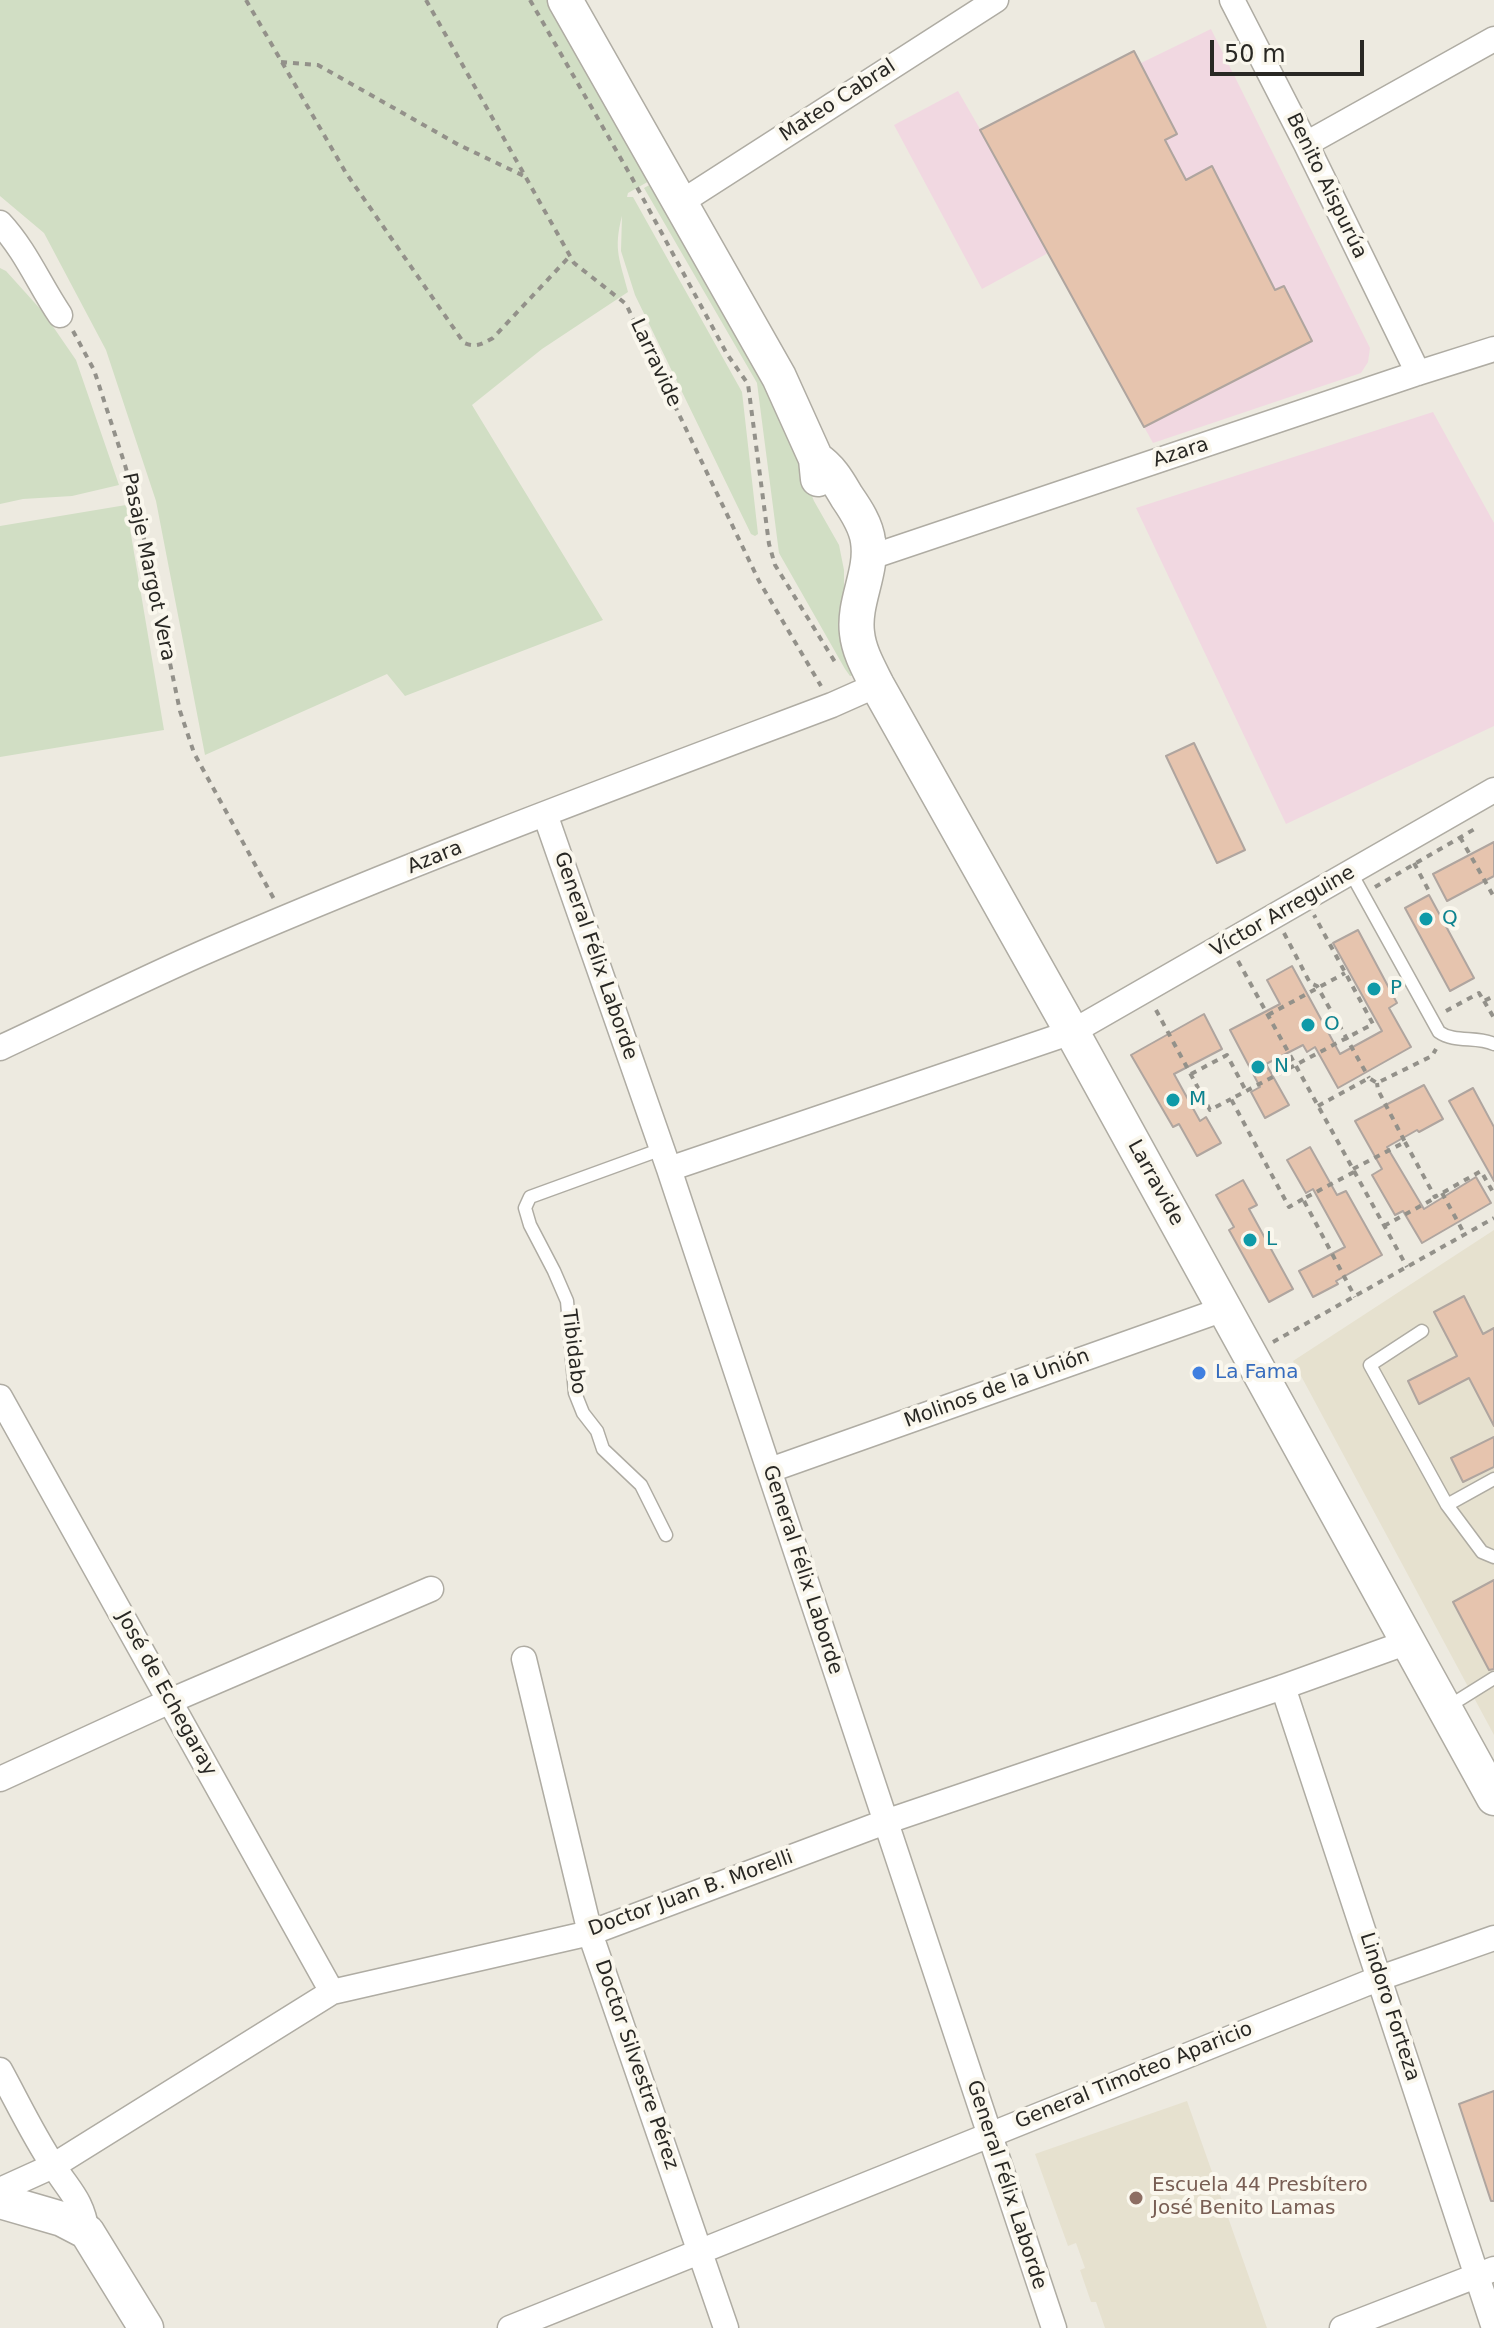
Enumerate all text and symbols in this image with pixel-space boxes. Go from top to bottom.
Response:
scale bar [1214,24,1368,74]
text: 50 m [1224,40,1286,68]
street label: Mateo Cabral [776,55,900,147]
street label: Benito Aispurúa [1280,109,1372,263]
street label: Larravide [624,315,686,411]
street label: Azara [1150,433,1212,473]
street label: Pasaje Margot Vera [116,471,180,663]
street label: Azara [404,836,466,880]
street label: General Félix Laborde [548,849,642,1063]
street label: Víctor Arreguine [1207,861,1359,963]
place label: Q [1442,907,1458,931]
marker: Q [1417,910,1435,928]
place label: P [1390,977,1402,1001]
marker: P [1365,980,1383,998]
place label: O [1324,1013,1340,1037]
marker: O [1299,1016,1317,1034]
place label: N [1274,1055,1289,1079]
marker: N [1249,1058,1267,1076]
place label: M [1189,1088,1206,1112]
marker: M [1164,1091,1182,1109]
street label: Larravide [1122,1136,1188,1230]
place label: L [1266,1228,1277,1252]
marker: L [1241,1231,1259,1249]
street label: Tibidabo [556,1308,590,1396]
street label: Molinos de la Unión [901,1344,1093,1434]
place label: La Fama [1215,1361,1298,1385]
marker: La Fama [1190,1364,1208,1382]
street label: General Félix Laborde [757,1462,847,1678]
street label: José de Echegaray [111,1608,221,1780]
street label: Doctor Juan B. Morelli [585,1846,797,1942]
street label: Lindoro Forteza [1354,1930,1424,2084]
street label: Doctor Silvestre Pérez [589,1957,683,2173]
street label: General Timoteo Aparicio [1012,2017,1256,2135]
street label: General Félix Laborde [961,2077,1051,2293]
place label: Escuela 44 Presbítero José Benito Lamas [1152,2174,1368,2221]
marker: Escuela 44 Presbítero José Benito Lamas [1127,2189,1145,2207]

